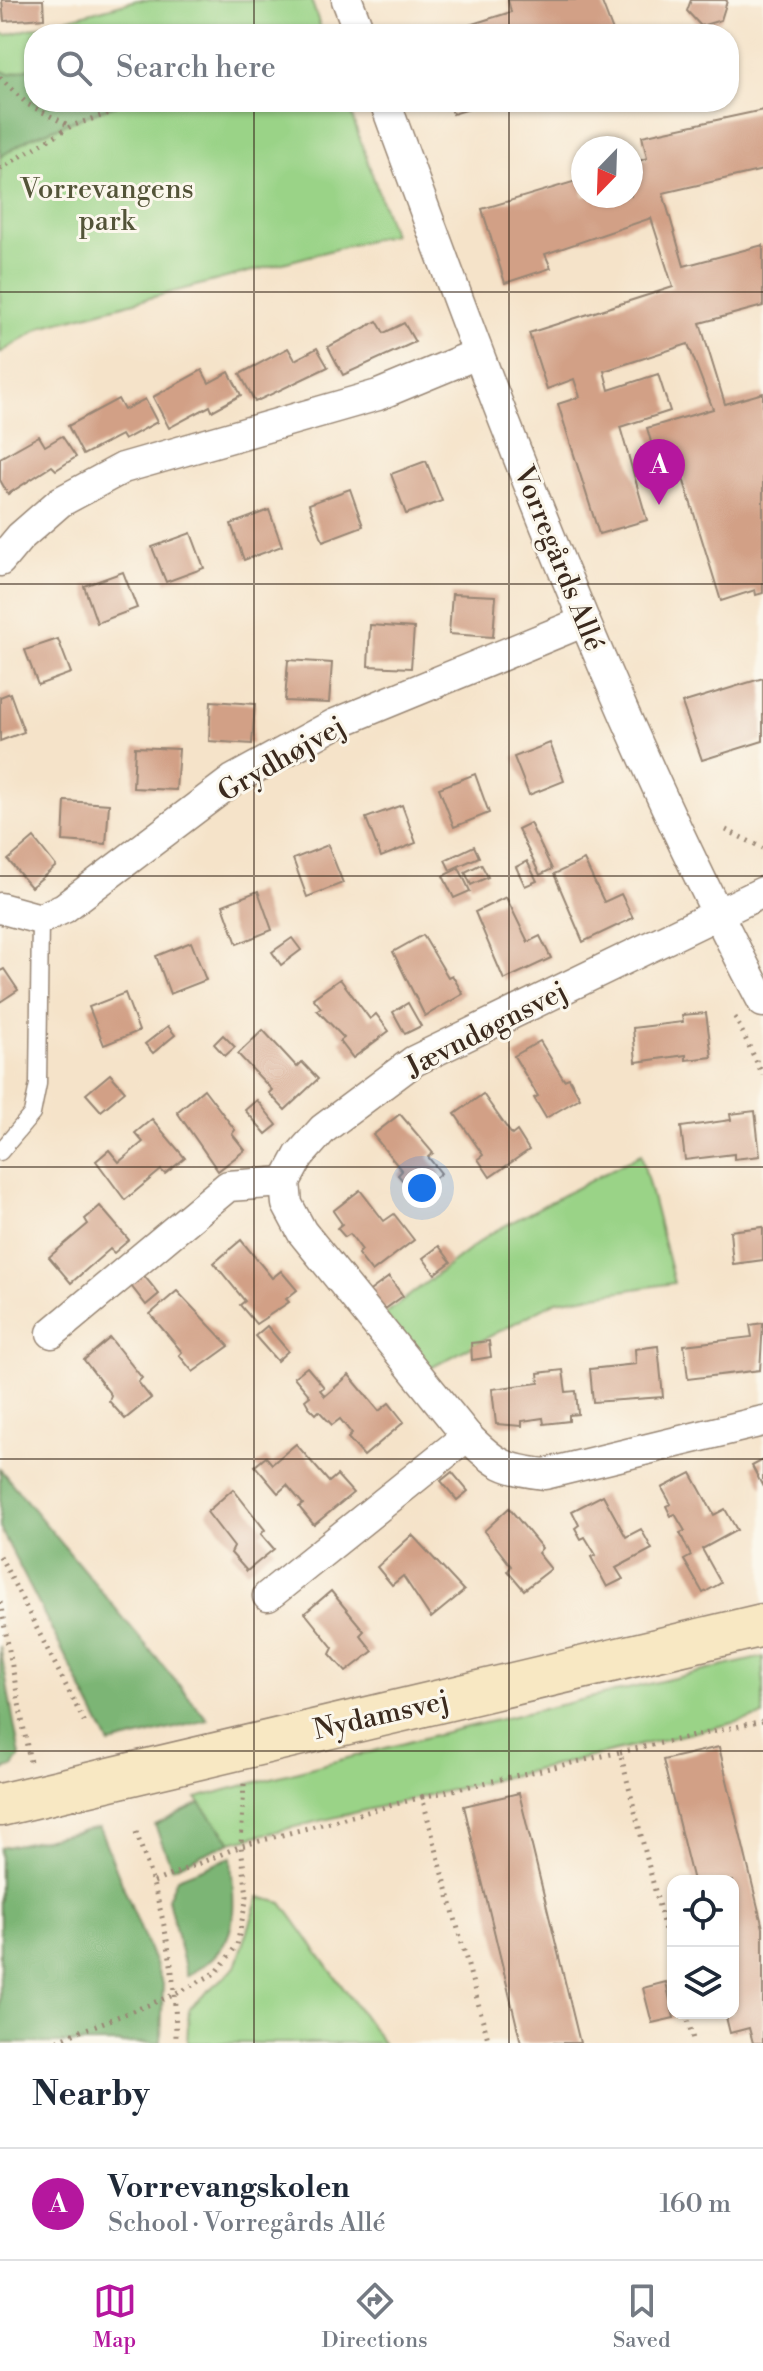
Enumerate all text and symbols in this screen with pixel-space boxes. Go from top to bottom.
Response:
search box [24,24,739,112]
icon: search [52,46,96,90]
text: Search here [116,49,276,87]
north arrow [571,136,643,208]
park label: Vorrevangens park [19,172,194,239]
pin: A [633,439,685,505]
street label: Vorregårds Allé [505,460,612,656]
street label: Grydhøjvej [212,709,352,810]
street label: Jævndøgnsvej [399,974,573,1085]
your location [402,1168,442,1208]
street label: Nydamsvej [310,1683,453,1748]
map controls [667,1875,739,2019]
button: locate [667,1875,739,1947]
button: layers [667,1947,739,2019]
text: Nearby [32,2074,150,2116]
text: Vorrevangskolen [108,2169,350,2207]
text: A [49,2188,67,2220]
text: 160 m [660,2188,731,2220]
text: School · Vorregårds Allé [108,2207,386,2239]
tab: Map [93,2279,137,2354]
tab: Directions [322,2279,428,2354]
tab: Saved [613,2279,670,2354]

